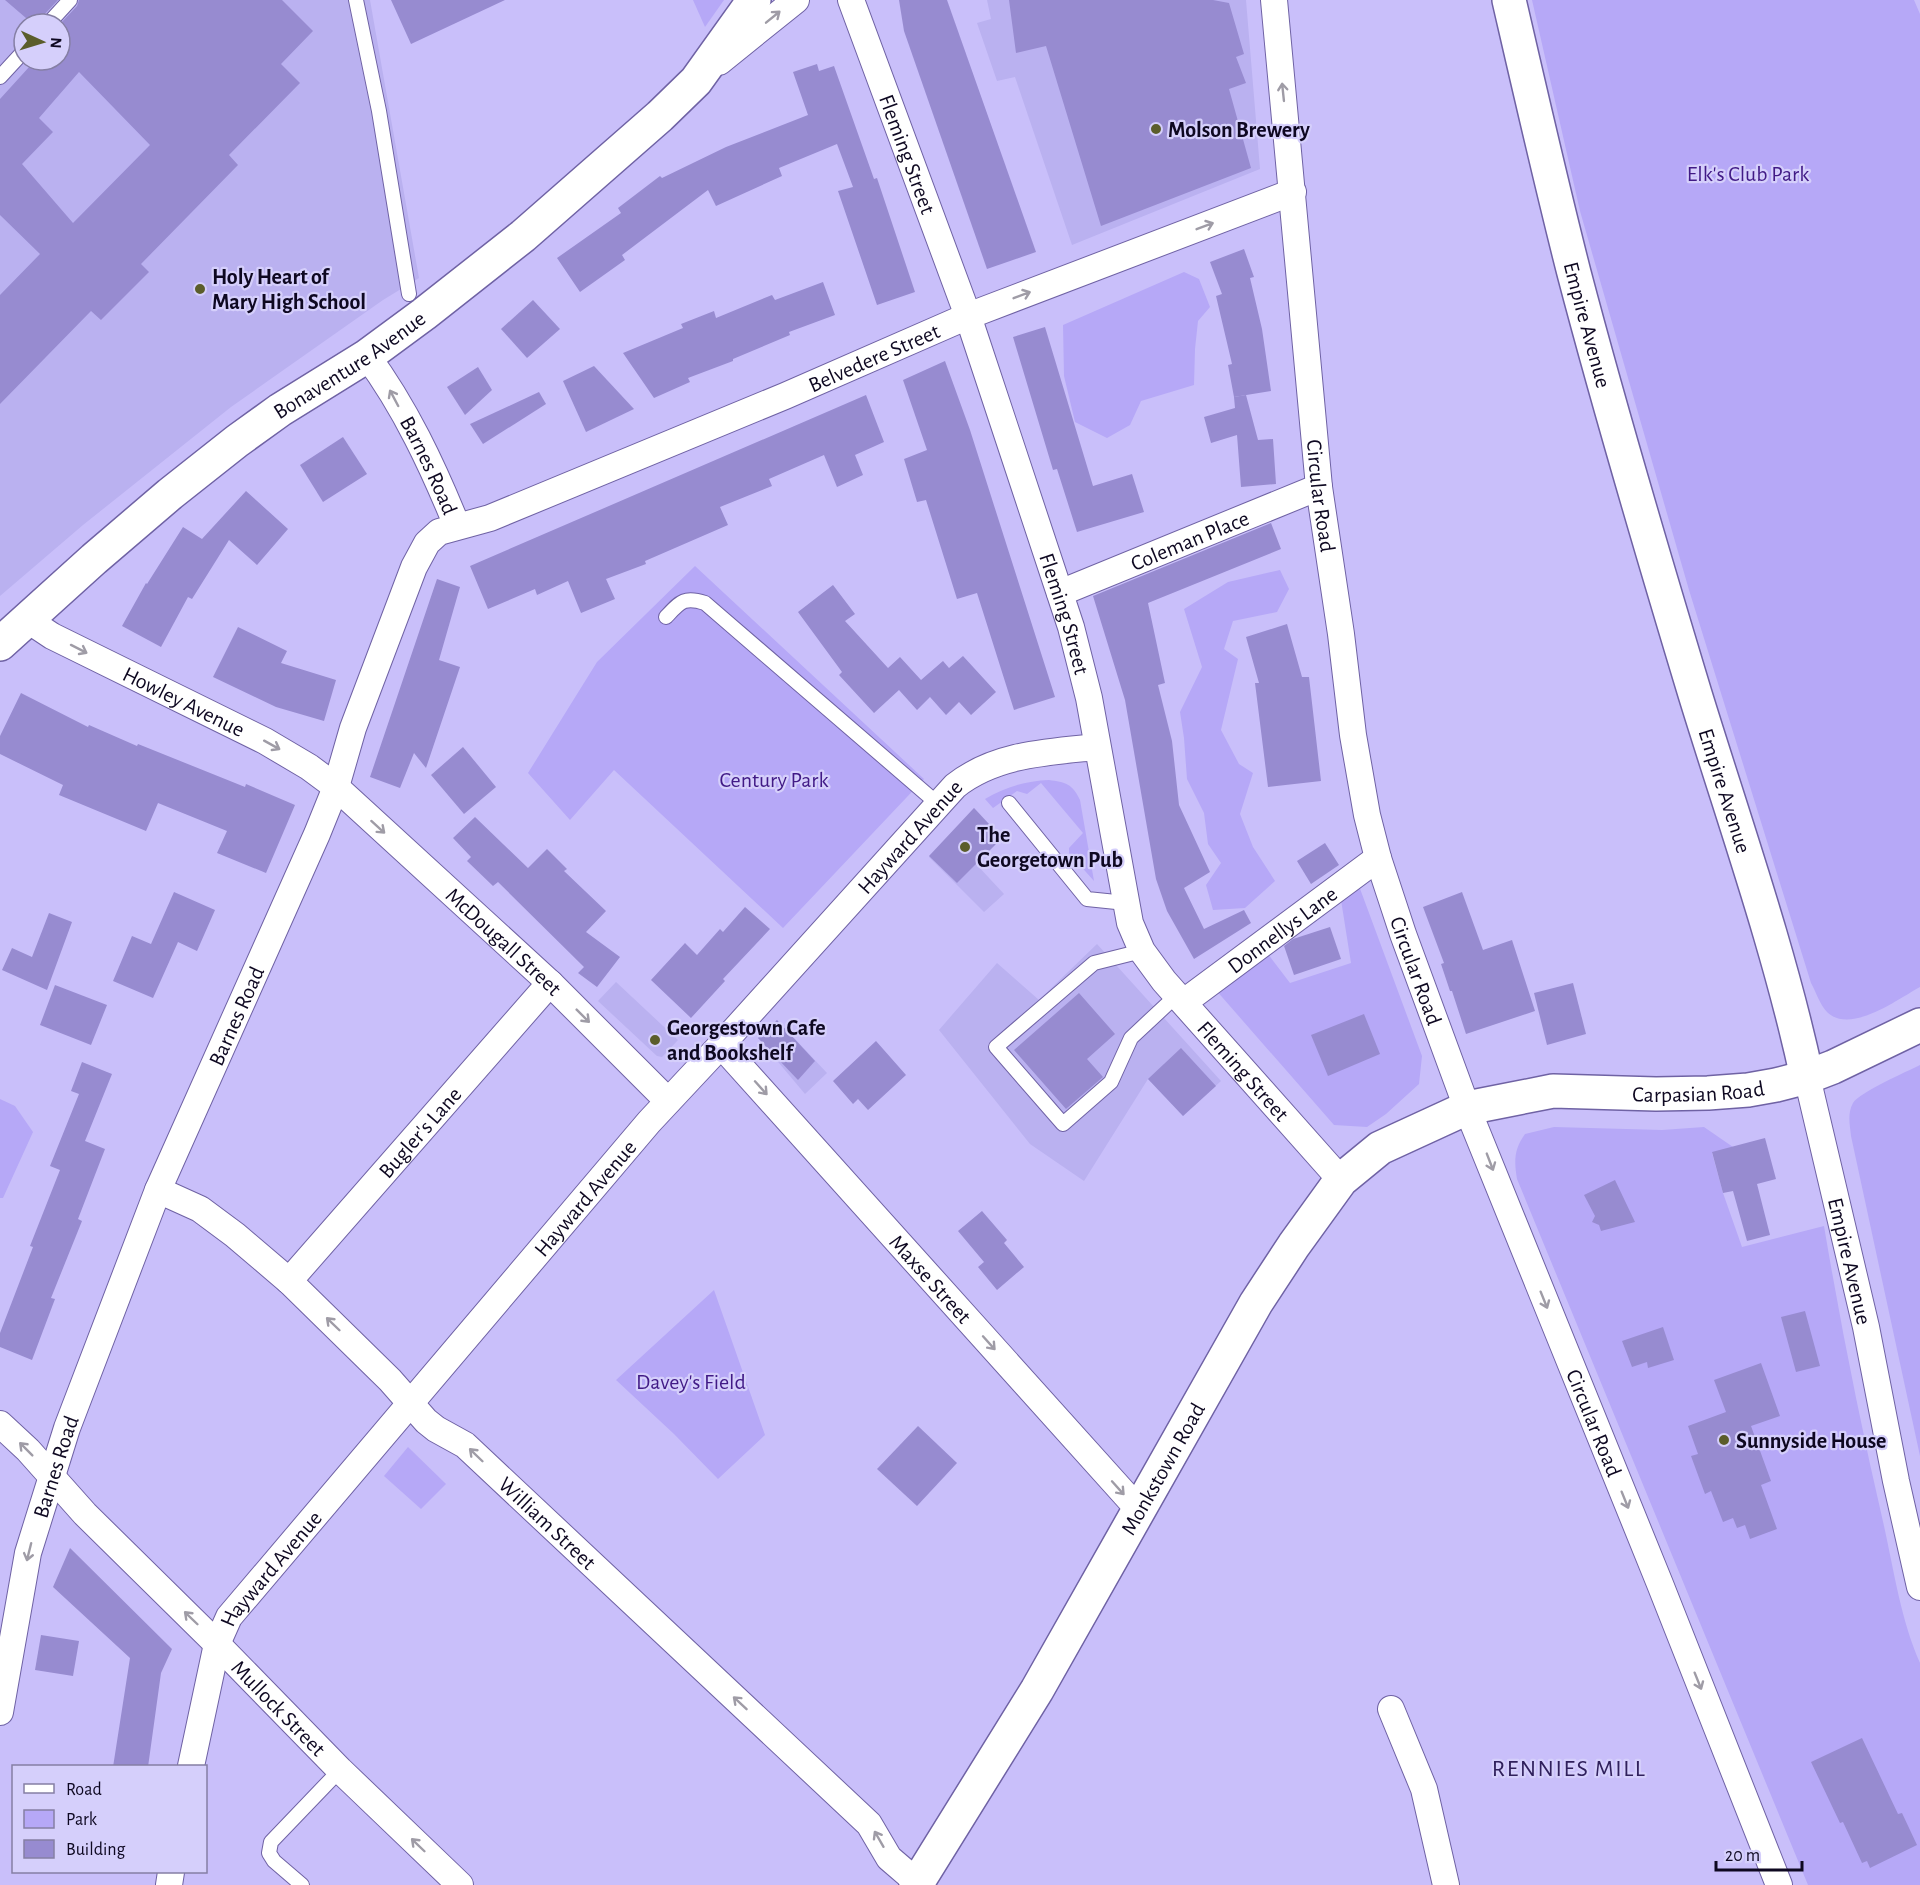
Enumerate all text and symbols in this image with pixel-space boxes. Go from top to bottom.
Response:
one-way arrow [765,11,781,24]
north arrow [12,12,72,72]
text: N [48,37,64,49]
one-way arrow [1277,82,1288,102]
street label: Fleming Street [875,91,939,217]
place label: Molson Brewery [1168,119,1310,142]
marker: Molson Brewery [1149,122,1163,136]
park label: Elk's Club Park [1687,163,1809,185]
one-way arrow [1195,220,1213,231]
street label: Empire Avenue [1560,259,1615,390]
place label: Holy Heart of Mary High School [212,266,366,314]
marker: Holy Heart of Mary High School [193,282,207,296]
one-way arrow [1013,289,1031,300]
street label: Bonaventure Avenue [270,307,430,423]
street label: Belvedere Street [805,320,943,396]
one-way arrow [388,390,400,407]
street label: Barnes Road [396,413,461,518]
street label: Circular Road [1303,438,1339,554]
street label: Coleman Place [1128,507,1252,575]
street label: Fleming Street [1035,550,1093,677]
one-way arrow [69,644,87,656]
street label: Howley Avenue [119,663,248,741]
street label: Empire Avenue [1694,726,1755,856]
one-way arrow [263,740,280,752]
park label: Century Park [720,769,828,791]
street label: Hayward Avenue [854,776,967,898]
one-way arrow [371,820,386,834]
place label: The Georgetown Pub [977,824,1123,871]
marker: The Georgetown Pub [958,840,972,854]
street label: Donnellys Lane [1224,882,1341,978]
street label: McDougall Street [441,884,565,1000]
street label: Circular Road [1386,914,1445,1028]
street label: Barnes Road [205,963,268,1069]
one-way arrow [576,1009,590,1024]
place label: Georgestown Cafe and Bookshelf [667,1017,826,1064]
street label: Fleming Street [1193,1017,1293,1125]
marker: Georgestown Cafe and Bookshelf [648,1033,662,1047]
street label: Carpasian Road [1632,1077,1766,1106]
one-way arrow [754,1080,768,1095]
street label: Bugler's Lane [375,1083,466,1182]
street label: Hayward Avenue [530,1136,641,1261]
one-way arrow [1485,1152,1496,1171]
street label: Empire Avenue [1824,1196,1875,1327]
street label: Maxse Street [885,1231,975,1328]
one-way arrow [1539,1290,1550,1308]
one-way arrow [325,1317,340,1331]
one-way arrow [982,1335,996,1350]
street label: Circular Road [1562,1366,1625,1480]
park label: Davey's Field [636,1371,746,1393]
street label: Monkstown Road [1117,1399,1209,1539]
street label: Barnes Road [30,1413,83,1521]
place label: Sunnyside House [1736,1430,1886,1453]
marker: Sunnyside House [1717,1433,1731,1447]
one-way arrow [19,1442,34,1457]
one-way arrow [468,1447,483,1462]
street label: William Street [494,1473,600,1574]
one-way arrow [1111,1480,1125,1495]
one-way arrow [1620,1490,1631,1508]
street label: Hayward Avenue [216,1507,326,1630]
one-way arrow [22,1542,34,1561]
one-way arrow [183,1611,198,1625]
street label: Mullock Street [227,1656,329,1760]
one-way arrow [1693,1671,1704,1689]
one-way arrow [733,1696,748,1710]
district label: RENNIES MILL [1492,1757,1646,1781]
legend [12,1765,207,1873]
text: Road [66,1781,102,1799]
text: Park [66,1811,98,1829]
one-way arrow [872,1831,884,1848]
scale bar [1716,1834,1802,1872]
one-way arrow [411,1838,426,1852]
text: Building [66,1841,126,1859]
text: 20 m [1725,1847,1760,1865]

